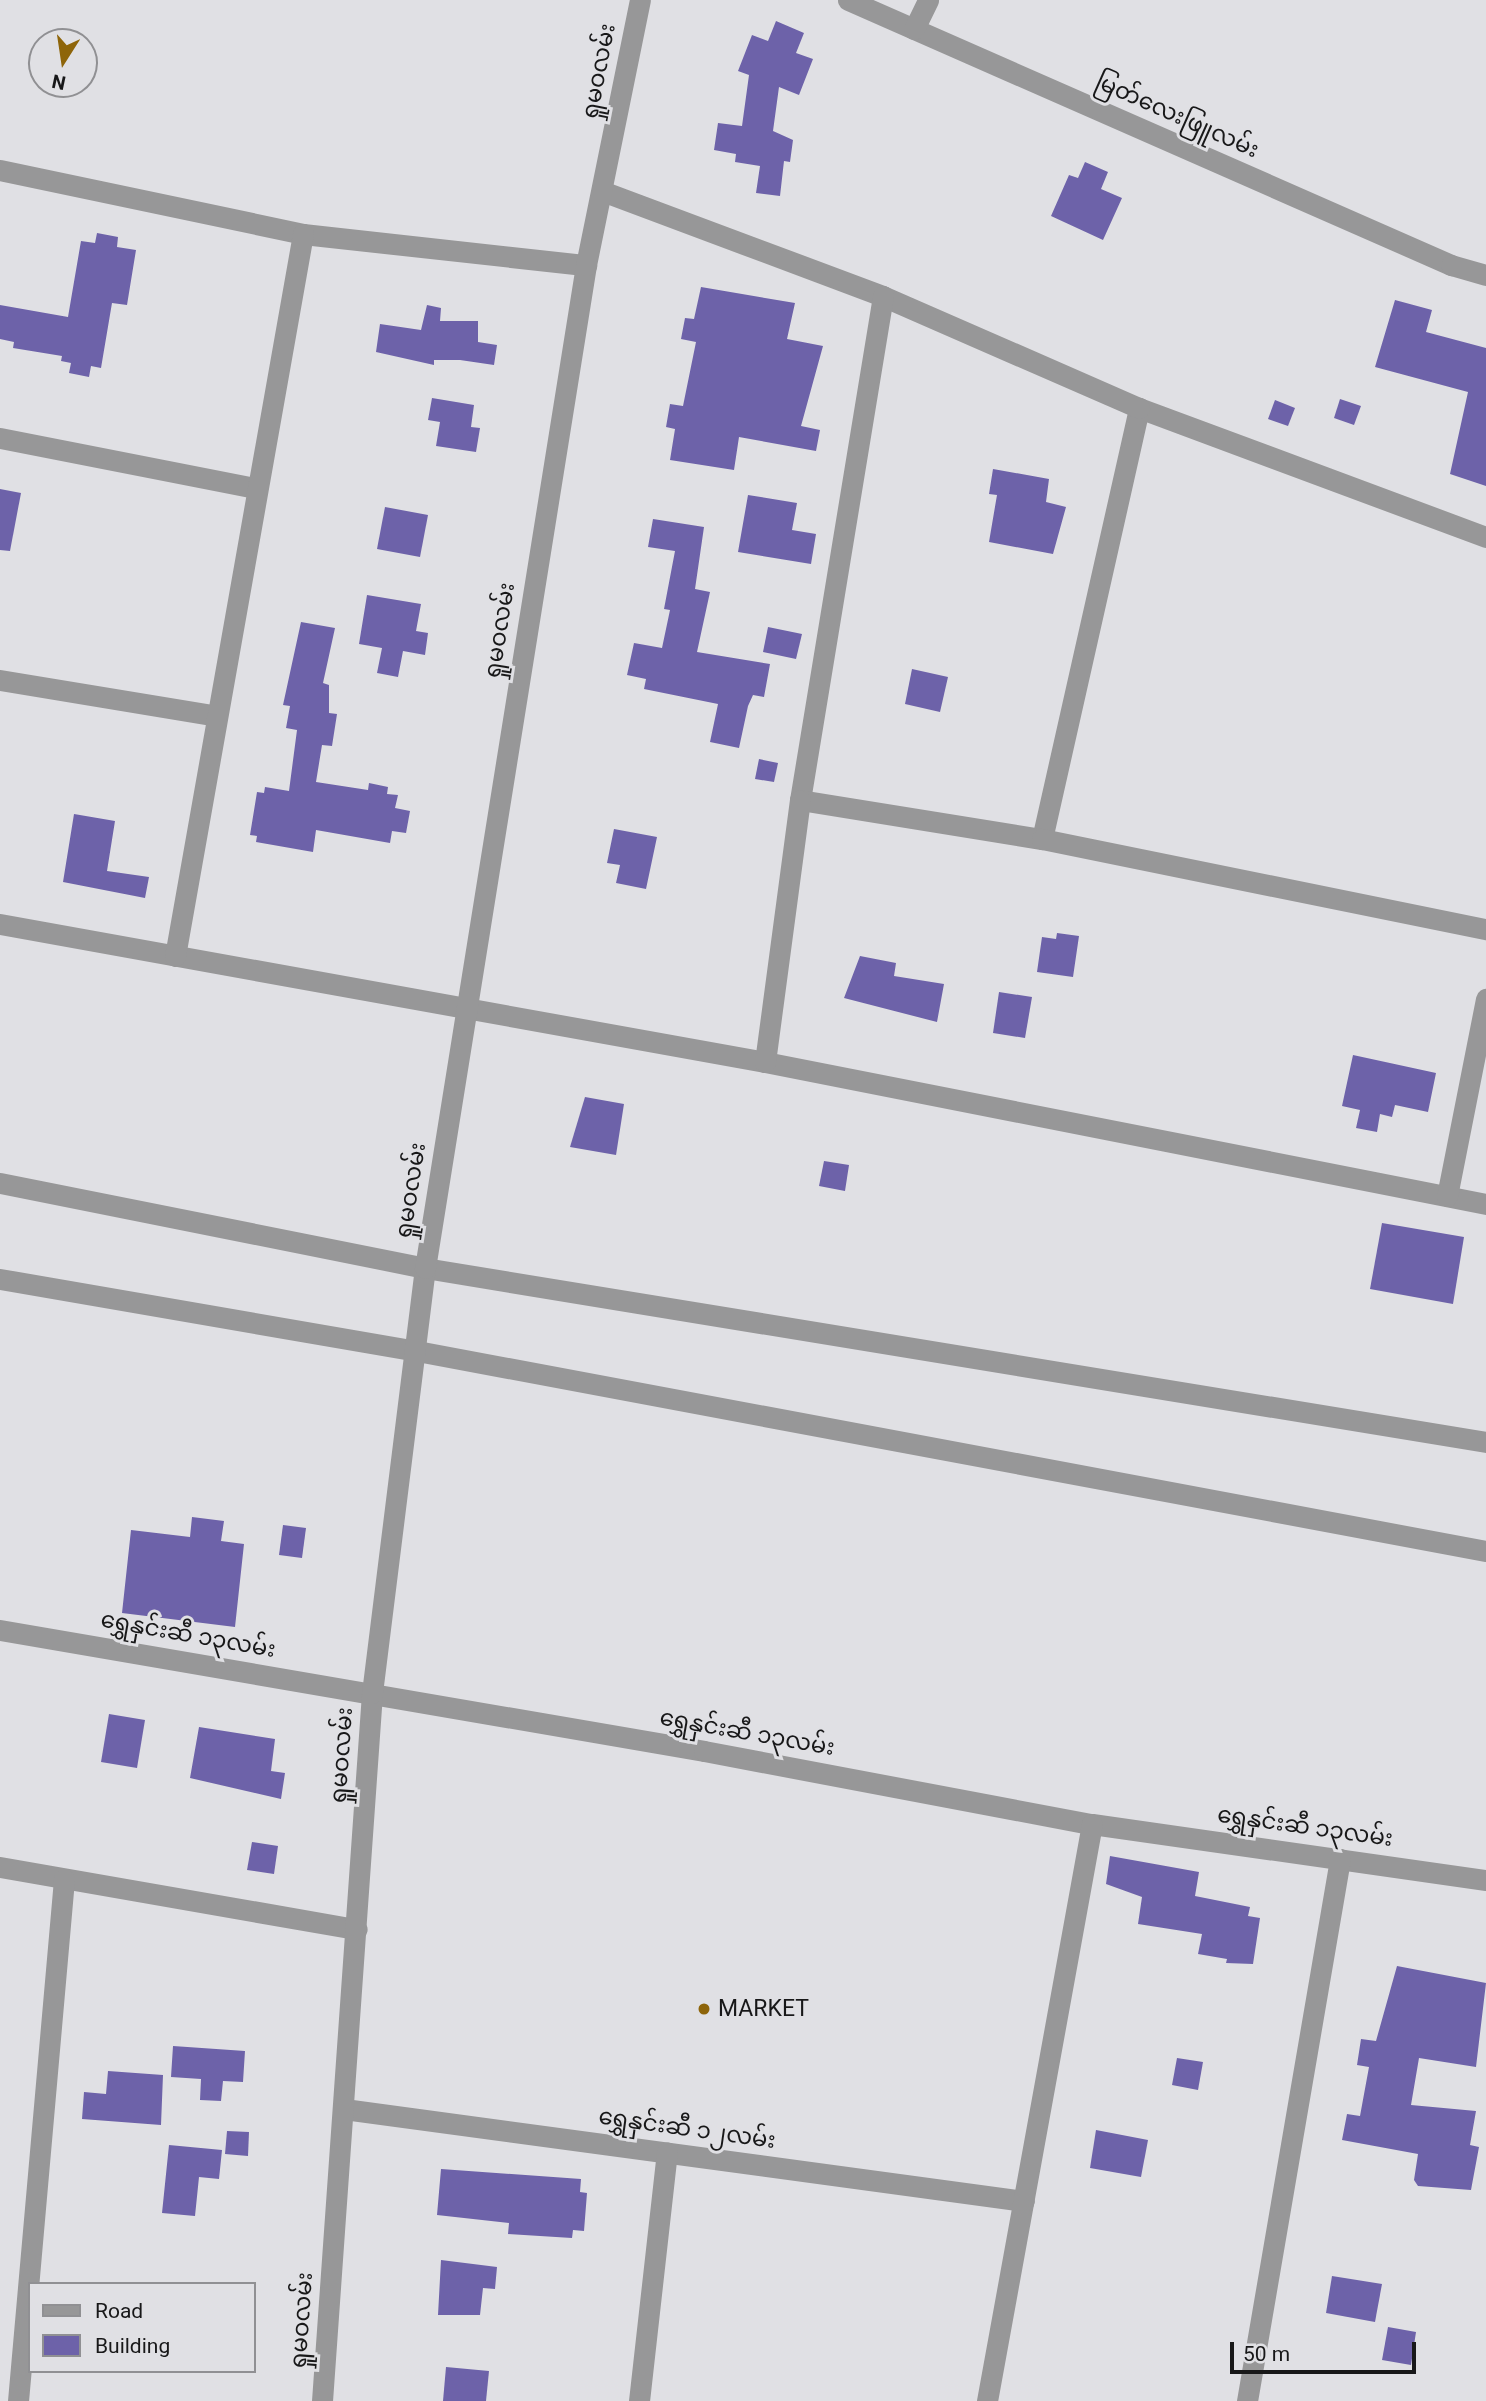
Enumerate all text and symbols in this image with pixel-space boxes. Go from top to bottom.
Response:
street label: ရှုမဝလမ်း [576,21,622,123]
north arrow [28,28,98,98]
street label: မြတ်လေးဖြူလမ်း [1091,68,1263,164]
text: N [50,69,68,95]
street label: ရှုမဝလမ်း [479,581,521,681]
street label: ရှုမဝလမ်း [390,1141,432,1241]
street label: ရွှေနှင်းဆီ ၁၃လမ်း [98,1606,278,1664]
street label: ရွှေနှင်းဆီ ၁၃လမ်း [657,1704,837,1762]
street label: ရှုမဝလမ်း [325,1706,359,1806]
street label: ရွှေနှင်းဆီ ၁၃လမ်း [1215,1801,1395,1853]
place label: MARKET [718,1995,809,2023]
marker: MARKET [696,2001,712,2017]
street label: ရွှေနှင်းဆီ ၁၂လမ်း [597,2103,777,2155]
street label: ရှုမဝလမ်း [285,2271,319,2371]
legend [28,2282,256,2373]
text: Road [95,2299,143,2323]
scale bar [1234,2328,1420,2372]
text: Building [95,2334,170,2358]
text: 50 m [1243,2342,1290,2366]

